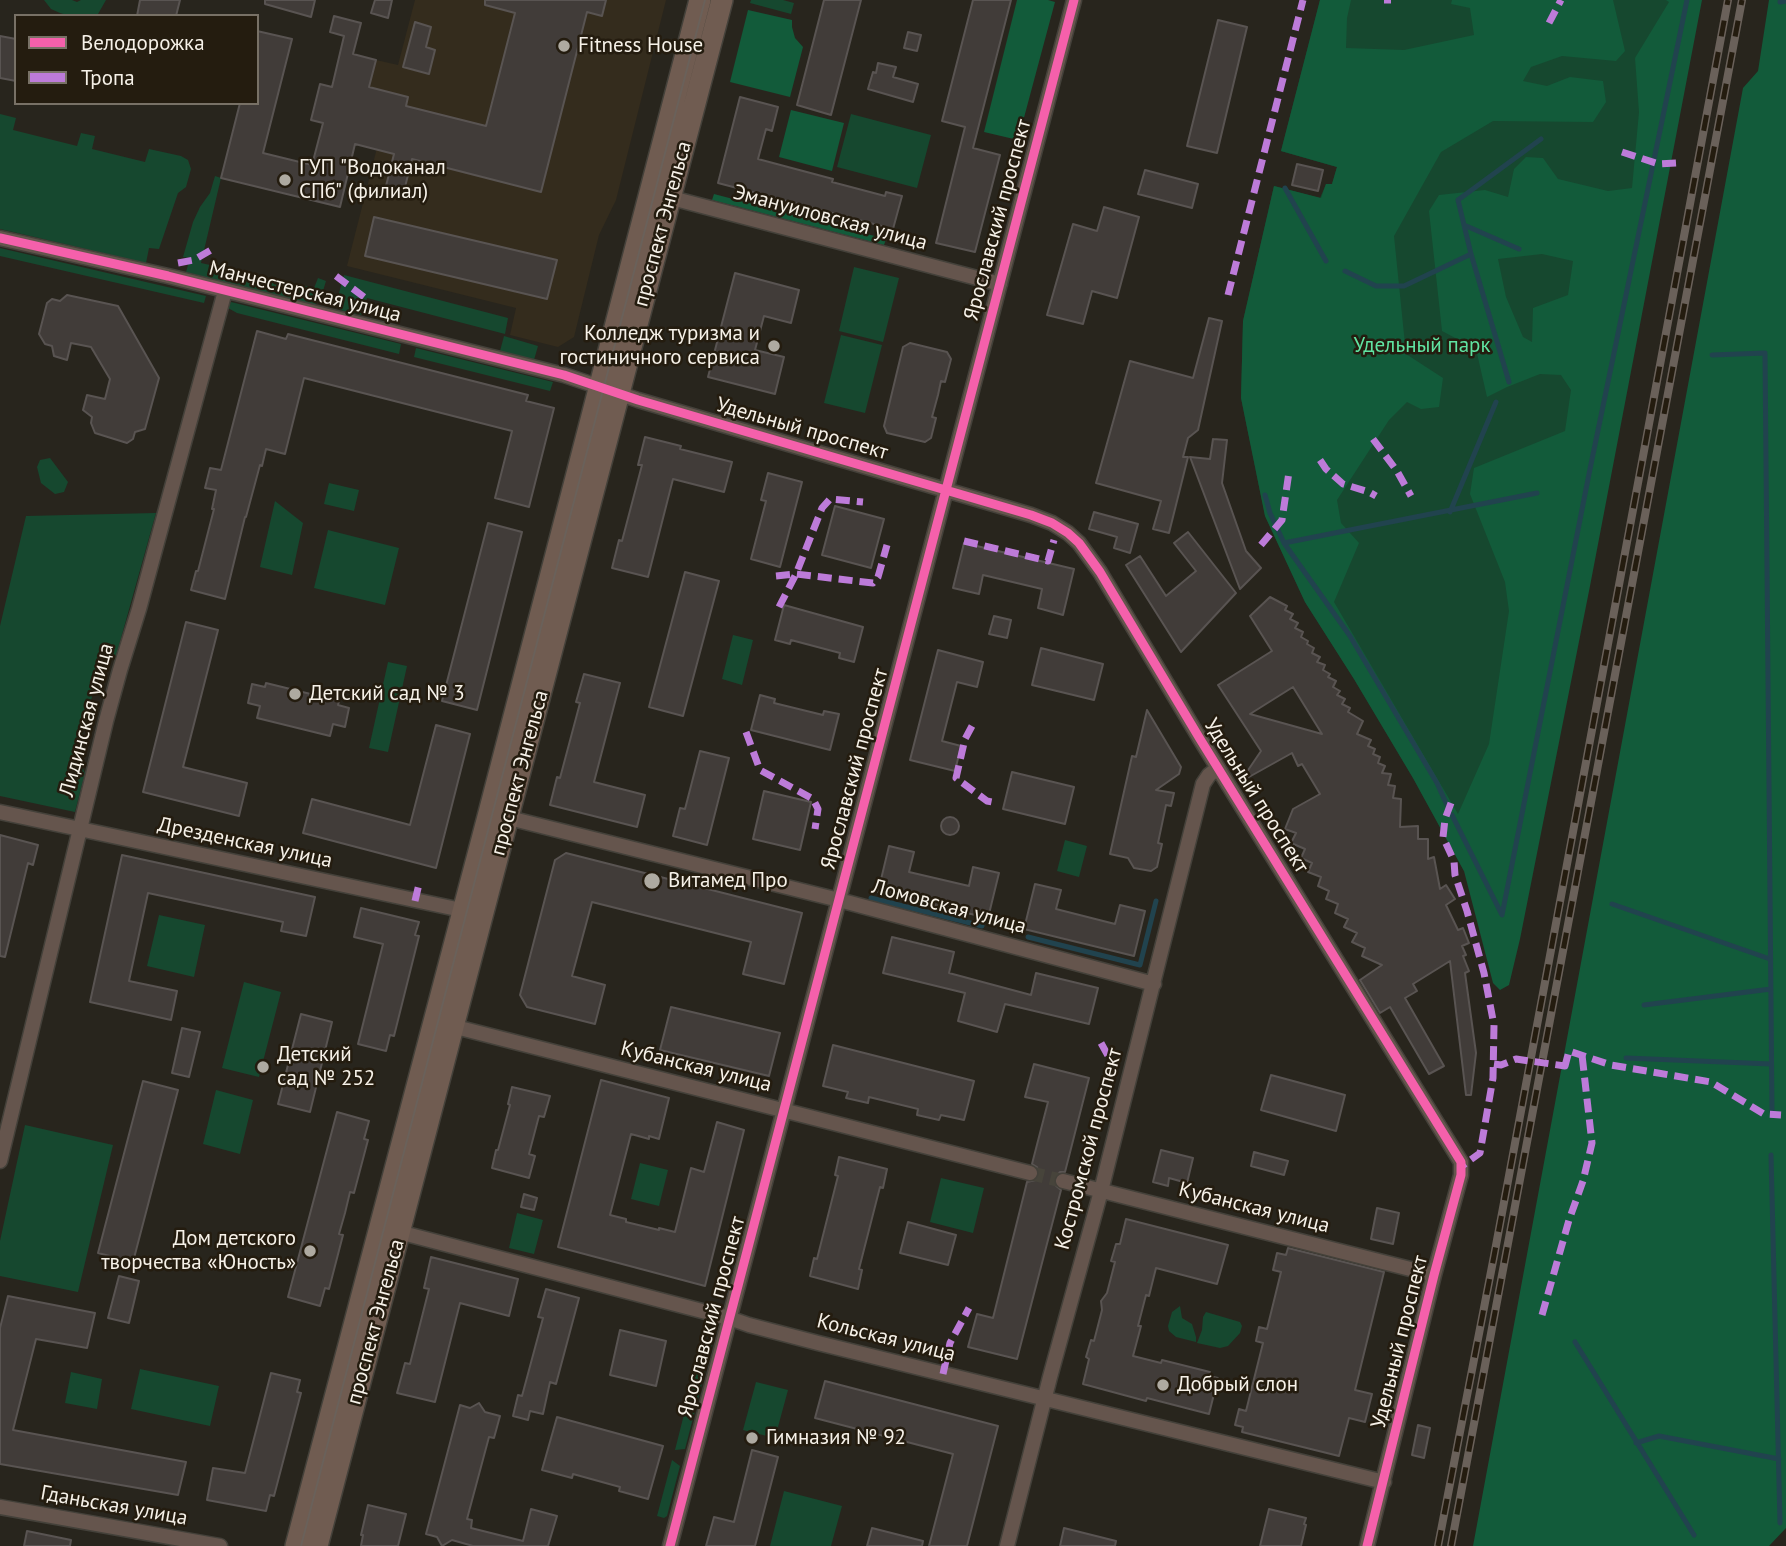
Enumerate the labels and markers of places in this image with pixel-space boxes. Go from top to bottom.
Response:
place label: Fitness House [578,33,703,59]
marker: Fitness House [556,38,572,54]
place label: ГУП "Водоканал СПб" (филиал) [299,155,446,205]
marker: ГУП "Водоканал СПб" (филиал) [277,172,293,188]
place label: Колледж туризма и гостиничного сервиса [560,321,760,371]
marker: Колледж туризма и гостиничного сервиса [766,338,782,354]
place label: Детский сад № 3 [309,681,465,707]
marker: Детский сад № 3 [287,686,303,702]
place label: Витамед Про [668,868,788,894]
marker: Витамед Про [642,871,662,891]
place label: Детский сад № 252 [277,1042,375,1092]
marker: Детский сад № 252 [255,1059,271,1075]
place label: Дом детского творчества «Юность» [101,1226,296,1276]
marker: Дом детского творчества «Юность» [302,1243,318,1259]
place label: Добрый слон [1177,1372,1298,1398]
marker: Добрый слон [1155,1377,1171,1393]
place label: Гимназия № 92 [766,1425,906,1451]
marker: Гимназия № 92 [744,1430,760,1446]

